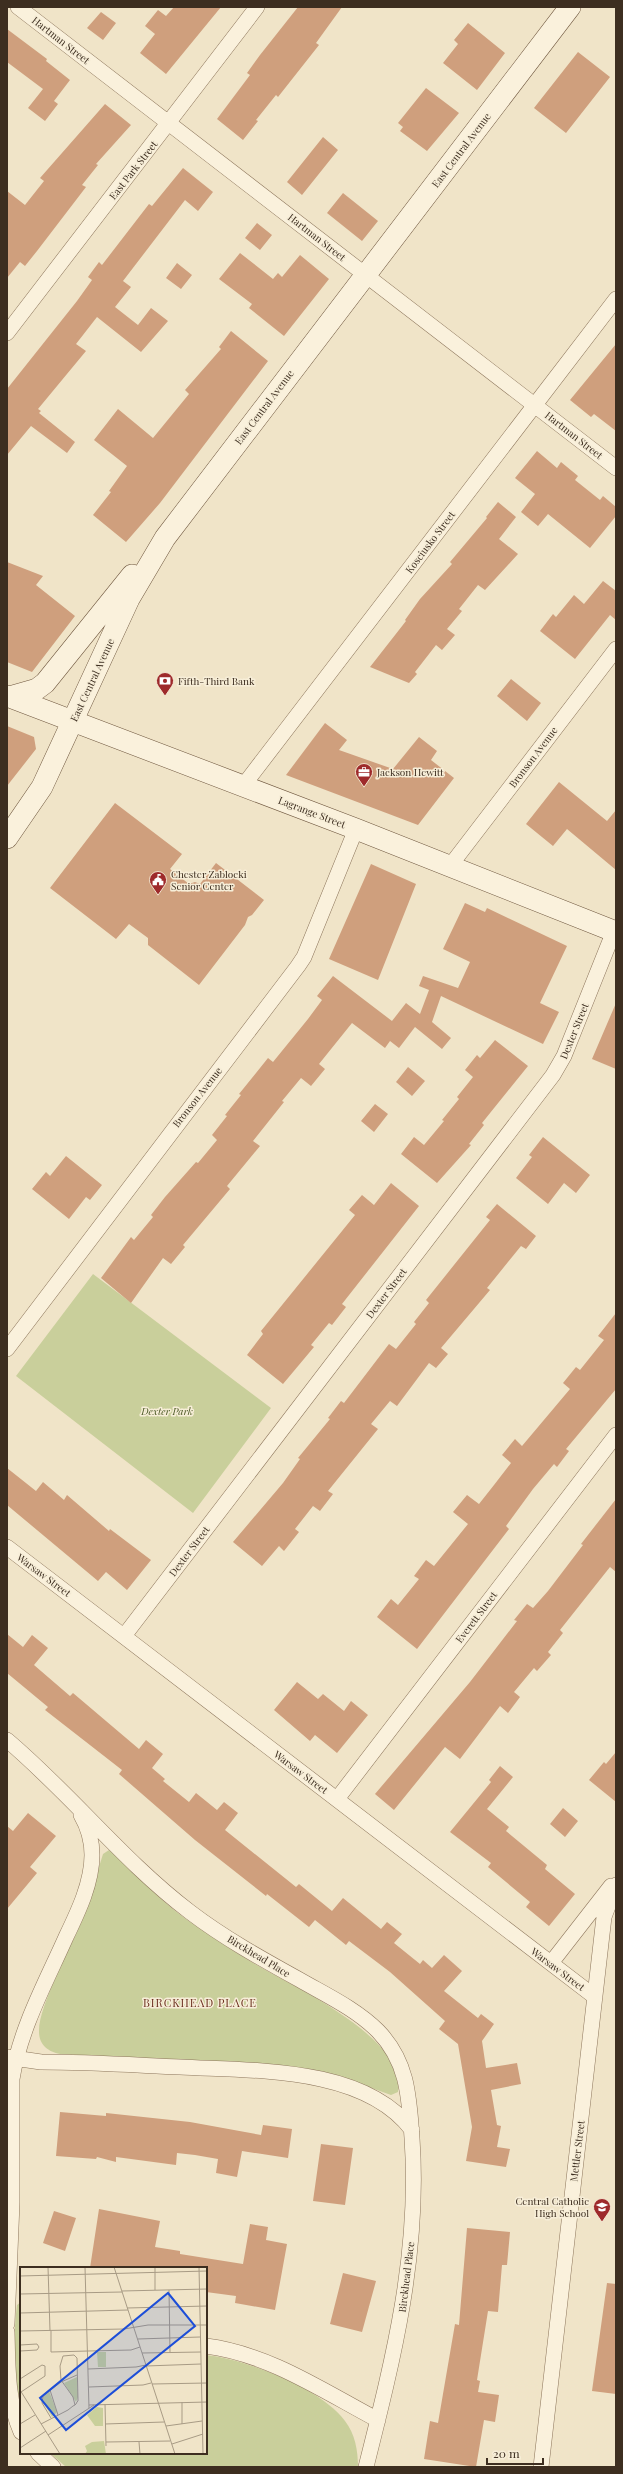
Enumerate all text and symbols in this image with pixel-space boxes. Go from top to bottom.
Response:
street label: Hartman Street [29,13,93,67]
street label: East Central Avenue [428,110,494,190]
street label: East Park Street [106,137,161,202]
street label: Hartman Street [285,210,349,264]
street label: East Central Avenue [231,367,297,447]
street label: Hartman Street [542,408,606,462]
street label: Kosciusko Street [402,508,458,576]
street label: East Central Avenue [67,636,117,724]
bank icon: Fifth-Third Bank [155,671,175,696]
place label: Fifth-Third Bank [178,674,255,688]
street label: Bronson Avenue [505,724,561,790]
office icon: Jackson Hewitt [354,762,374,787]
place label: Jackson Hewitt [376,765,444,779]
street label: Lagrange Street [276,793,348,831]
place label: Chester Zablocki Senior Center [171,867,247,893]
public building icon: Chester Zablocki Senior Center [148,870,168,895]
street label: Dexter Street [556,1000,592,1061]
street label: Bronson Avenue [169,1064,225,1130]
street label: Dexter Street [362,1265,410,1321]
park label: Dexter Park [140,1404,193,1418]
street label: Dexter Street [165,1523,213,1579]
street label: Warsaw Street [13,1549,74,1600]
street label: Everett Street [452,1588,500,1646]
street label: Warsaw Street [270,1746,331,1797]
street label: Birckhead Place [225,1932,293,1980]
street label: Warsaw Street [527,1943,588,1994]
district label: BIRCKHEAD PLACE [143,1995,257,2010]
street label: Mettler Street [566,2119,588,2182]
place label: Central Catholic High School [515,2194,589,2220]
school or university icon: Central Catholic High School [592,2197,612,2222]
street label: Birckhead Place [395,2241,417,2313]
inset map [20,2267,207,2454]
scale bar [487,2440,543,2466]
text: 20 m [493,2445,520,2461]

